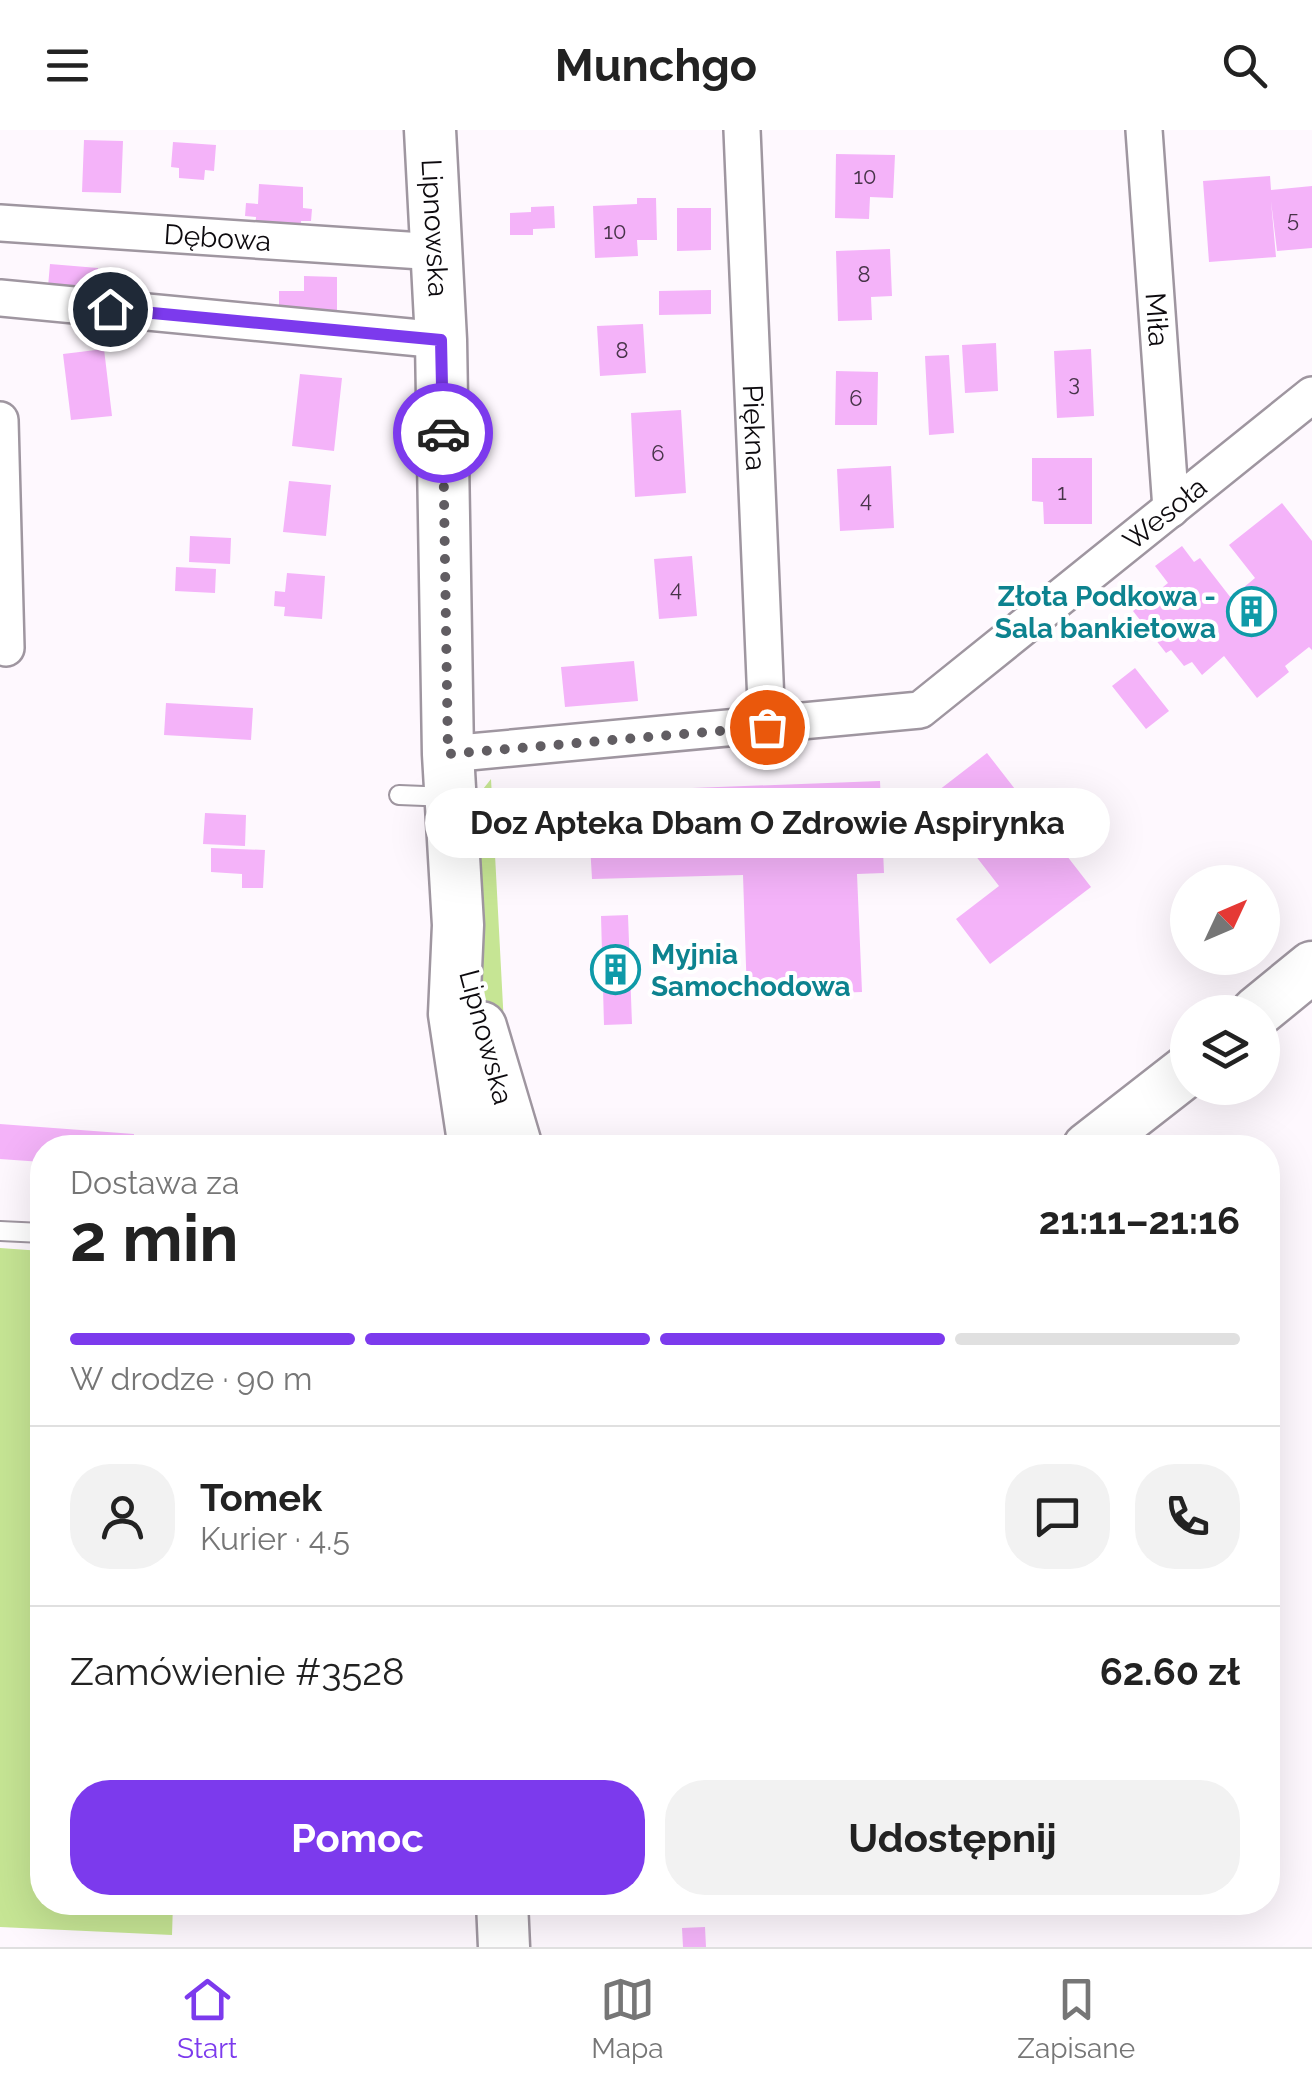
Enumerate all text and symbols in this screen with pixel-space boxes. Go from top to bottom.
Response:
icon: menu [40,38,95,93]
icon: search [1217,38,1272,93]
text: Munchgo [555,39,757,92]
street label: Lipnowska [415,158,455,298]
house number: 10 [854,163,876,189]
house number: 5 [1287,206,1299,232]
street label: Dębowa [163,217,272,257]
house number: 10 [604,218,626,244]
house number: 8 [857,261,871,287]
pin [68,267,153,352]
icon: home [83,282,138,337]
street label: Miła [1139,291,1176,348]
house number: 8 [615,337,629,363]
house number: 3 [1068,370,1080,396]
courier [393,383,493,483]
street label: Piękna [736,384,773,472]
house number: 6 [849,385,863,411]
icon: car [416,406,471,461]
house number: 6 [651,440,665,466]
street label: Wesoła [1116,470,1213,557]
house number: 1 [1057,479,1067,505]
house number: 4 [860,486,872,512]
house number: 4 [670,575,682,601]
place label: Złota Podkowa - Sala bankietowa [995,580,1216,645]
building icon: Złota Podkowa - Sala bankietowa [1225,586,1277,638]
pin [725,685,810,770]
icon: bag [740,700,795,755]
callout: Doz Apteka Dbam O Zdrowie Aspirynka [424,787,1110,857]
text: Doz Apteka Dbam O Zdrowie Aspirynka [470,804,1065,841]
north arrow [1170,865,1280,975]
map controls [1170,865,1280,1105]
place label: Myjnia Samochodowa [651,938,851,1003]
building icon: Myjnia Samochodowa [590,944,642,996]
street label: Lipnowska [452,966,520,1108]
button: layers [1170,995,1280,1105]
text: Dostawa za [70,1164,239,1201]
text: 21:11–21:16 [1039,1198,1240,1243]
text: 2 min [70,1200,239,1276]
text: W drodze · 90 m [70,1360,313,1397]
button: person [70,1464,175,1569]
button: chat [1005,1464,1110,1569]
button: phone [1135,1464,1240,1569]
text: Tomek [200,1475,322,1520]
text: Kurier · 4.5 [200,1520,350,1557]
text: Zamówienie #3528 [70,1649,405,1694]
text: 62.60 zł [1100,1649,1240,1694]
button: Pomoc [70,1780,645,1895]
button: Udostępnij [665,1780,1240,1895]
tab: Start [177,1972,238,2065]
tab: Mapa [591,1972,664,2065]
tab: Zapisane [1017,1972,1135,2065]

